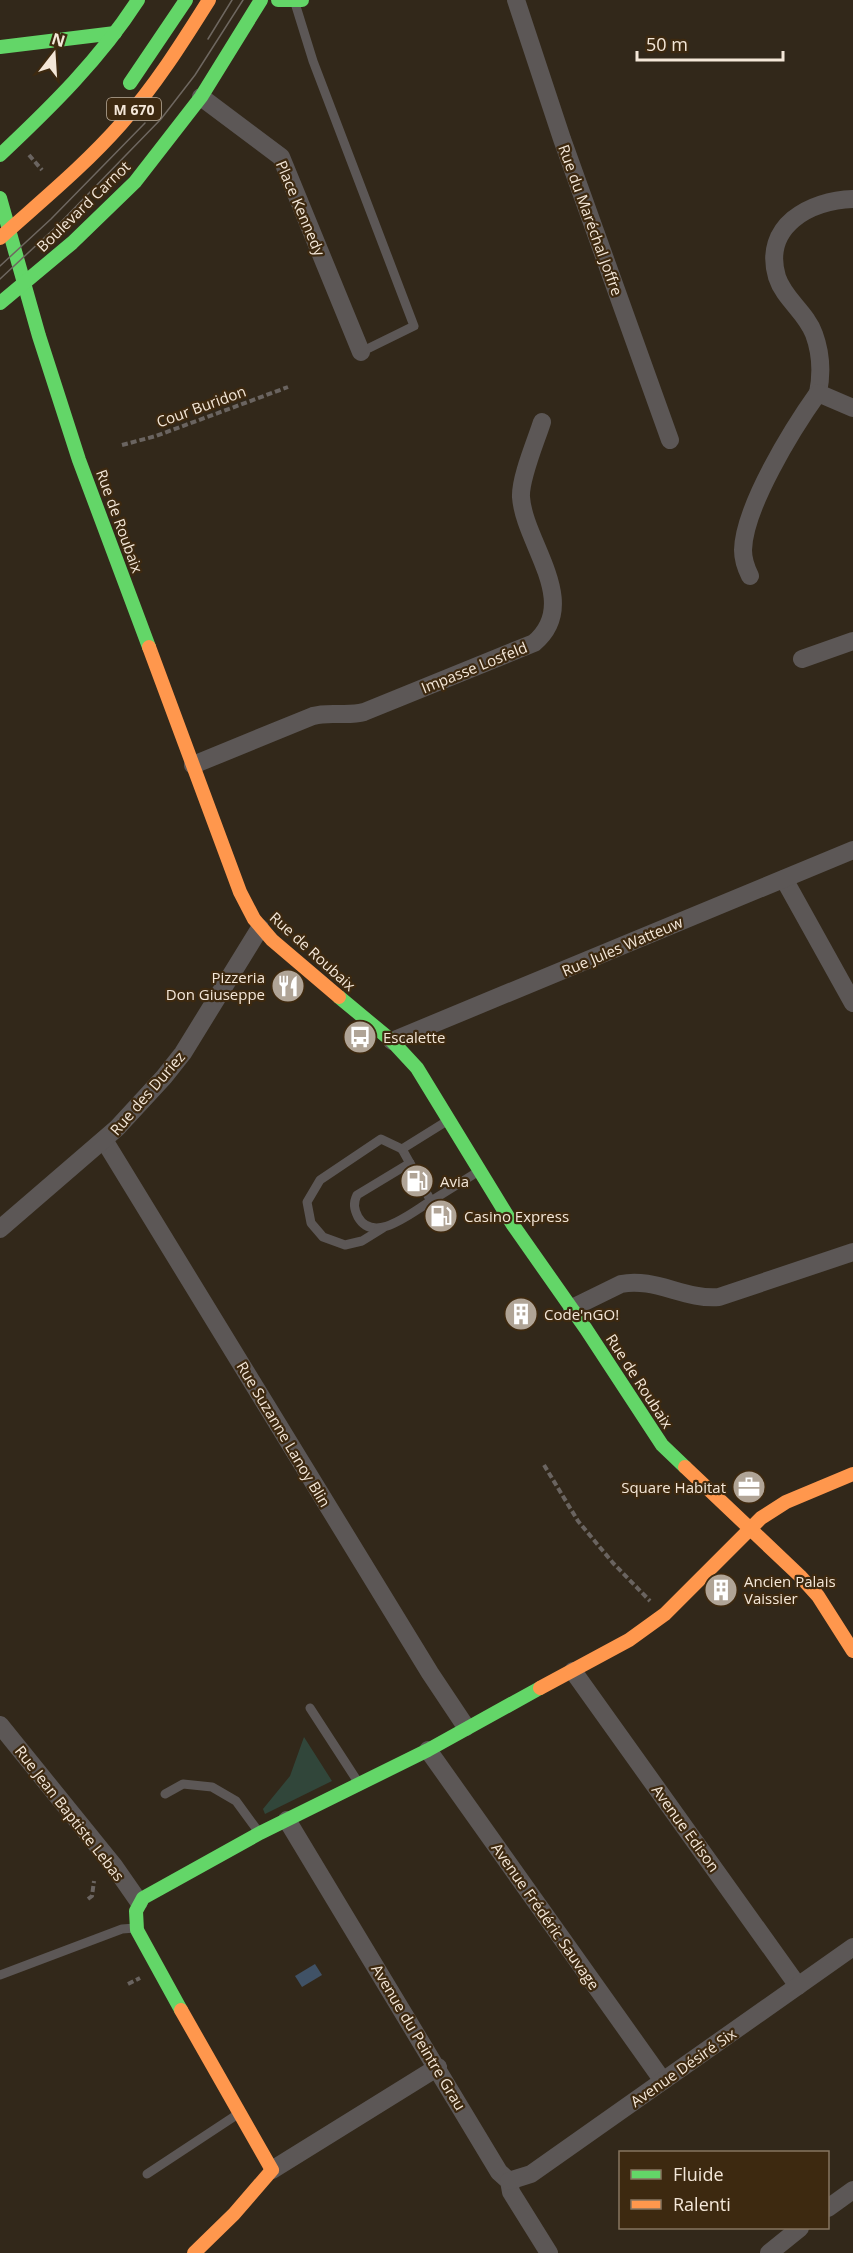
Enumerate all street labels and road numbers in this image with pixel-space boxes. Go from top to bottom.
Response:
road number: M 670 [107,98,161,120]
street label: Rue du Maréchal Joffre [554,142,628,298]
street label: Boulevard Carnot [32,156,134,256]
street label: Place Kennedy [272,157,330,259]
street label: Cour Buridon [153,381,249,431]
street label: Rue de Roubaix [92,466,148,576]
street label: Impasse Losfeld [418,637,530,697]
street label: Rue de Roubaix [266,907,360,995]
street label: Rue Jules Watteuw [559,911,686,980]
street label: Rue des Duriez [105,1047,189,1139]
street label: Rue de Roubaix [602,1330,678,1432]
street label: Rue Suzanne Lanoy Blin [233,1357,335,1511]
street label: Rue Jean Baptiste Lebas [11,1741,129,1885]
street label: Avenue Edison [648,1781,724,1875]
street label: Avenue Frédéric Sauvage [488,1839,604,1993]
street label: Avenue du Peintre Grau [367,1960,471,2114]
street label: Avenue Désiré Six [626,2023,740,2111]

